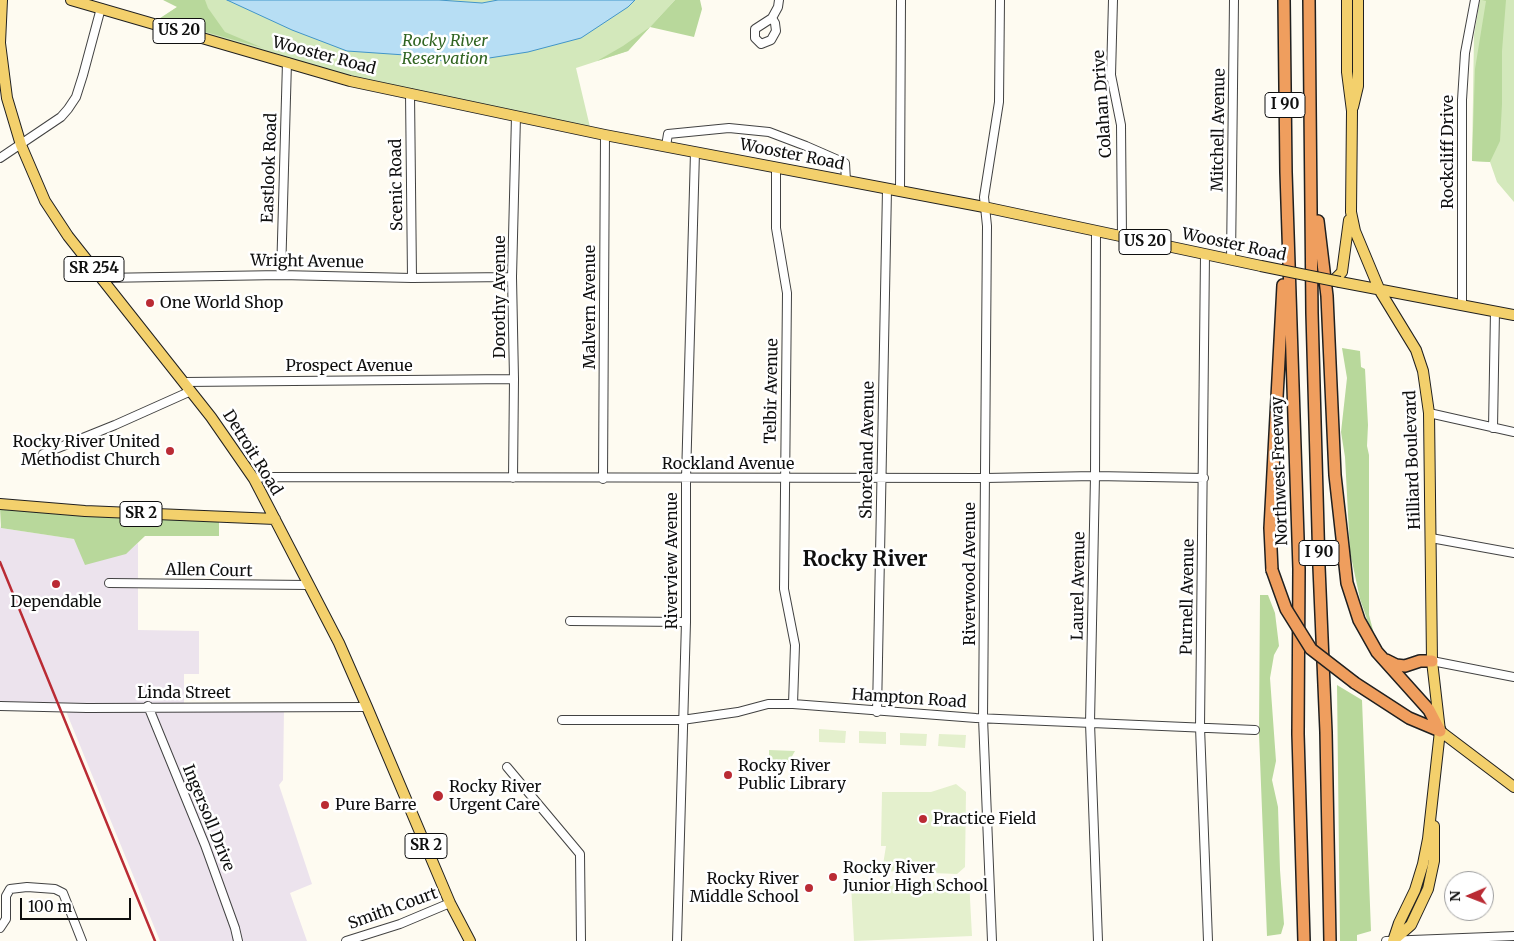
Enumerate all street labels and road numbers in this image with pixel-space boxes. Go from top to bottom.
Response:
road number: US 20 [153,18,205,44]
street label: Wooster Road [270,33,378,79]
street label: Colahan Drive [1090,49,1116,159]
street label: Mitchell Avenue [1208,68,1230,192]
road number: I 90 [1265,92,1305,118]
street label: Rockcliff Drive [1438,95,1458,209]
street label: Eastlook Road [258,113,282,223]
street label: Wooster Road [738,135,846,175]
street label: Scenic Road [387,139,407,231]
street label: Wooster Road [1180,225,1288,265]
road number: US 20 [1119,230,1171,254]
street label: Dorothy Avenue [490,235,510,359]
street label: Malvern Avenue [580,245,600,369]
street label: Wright Avenue [250,251,364,273]
road number: SR 254 [64,256,124,282]
street label: Telbir Avenue [761,338,783,444]
street label: Prospect Avenue [285,356,413,376]
street label: Shoreland Avenue [857,381,879,519]
street label: Hilliard Boulevard [1401,390,1425,530]
street label: Northwest Freeway [1268,396,1292,546]
street label: Detroit Road [218,407,286,499]
street label: Rockland Avenue [662,454,794,474]
street label: Riverview Avenue [662,492,682,630]
road number: SR 2 [120,502,162,526]
street label: Riverwood Avenue [960,502,980,646]
street label: Laurel Avenue [1068,531,1090,641]
street label: Purnell Avenue [1177,539,1199,655]
road number: I 90 [1299,540,1339,566]
street label: Allen Court [165,561,253,581]
street label: Linda Street [137,683,231,703]
street label: Hampton Road [851,685,967,713]
street label: Ingersoll Drive [178,762,238,874]
road number: SR 2 [405,834,447,858]
street label: Smith Court [346,884,440,934]

